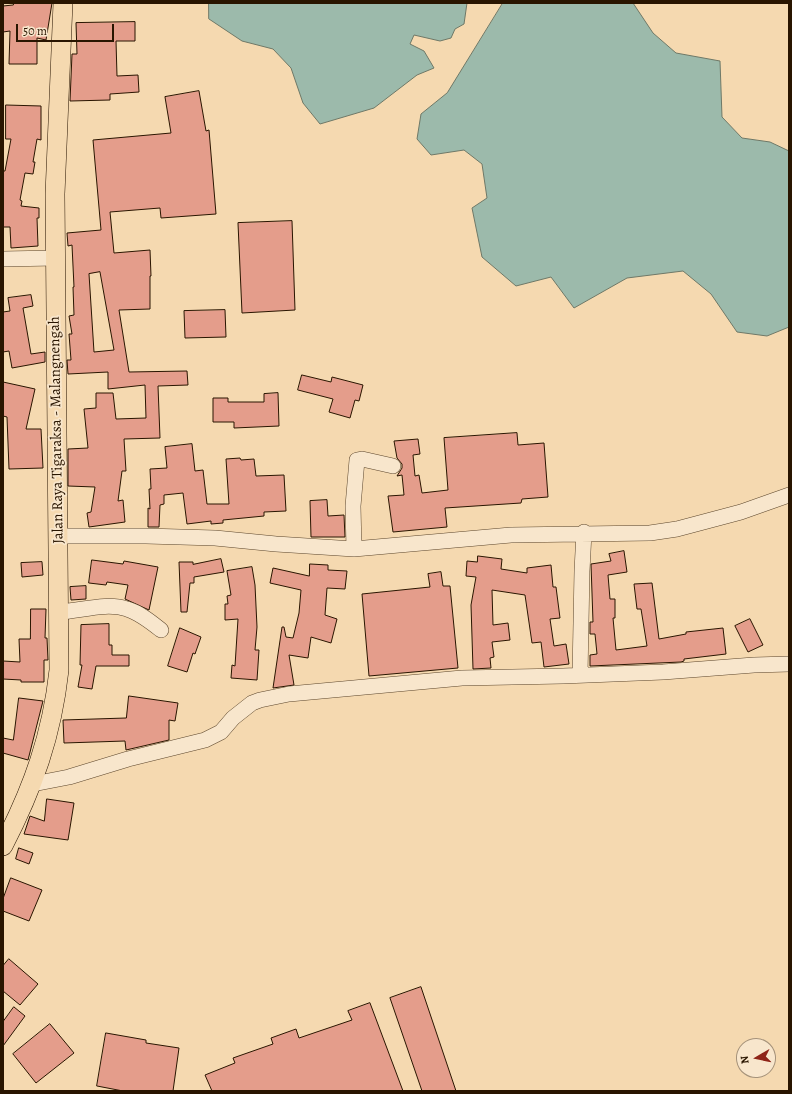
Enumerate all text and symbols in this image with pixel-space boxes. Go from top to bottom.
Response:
scale bar [18,16,116,42]
text: 50 m [23,23,47,39]
street label: Jalan Raya Tigaraksa - Malangnengah [46,316,68,544]
north arrow [736,1038,776,1078]
text: N [737,1055,753,1065]

